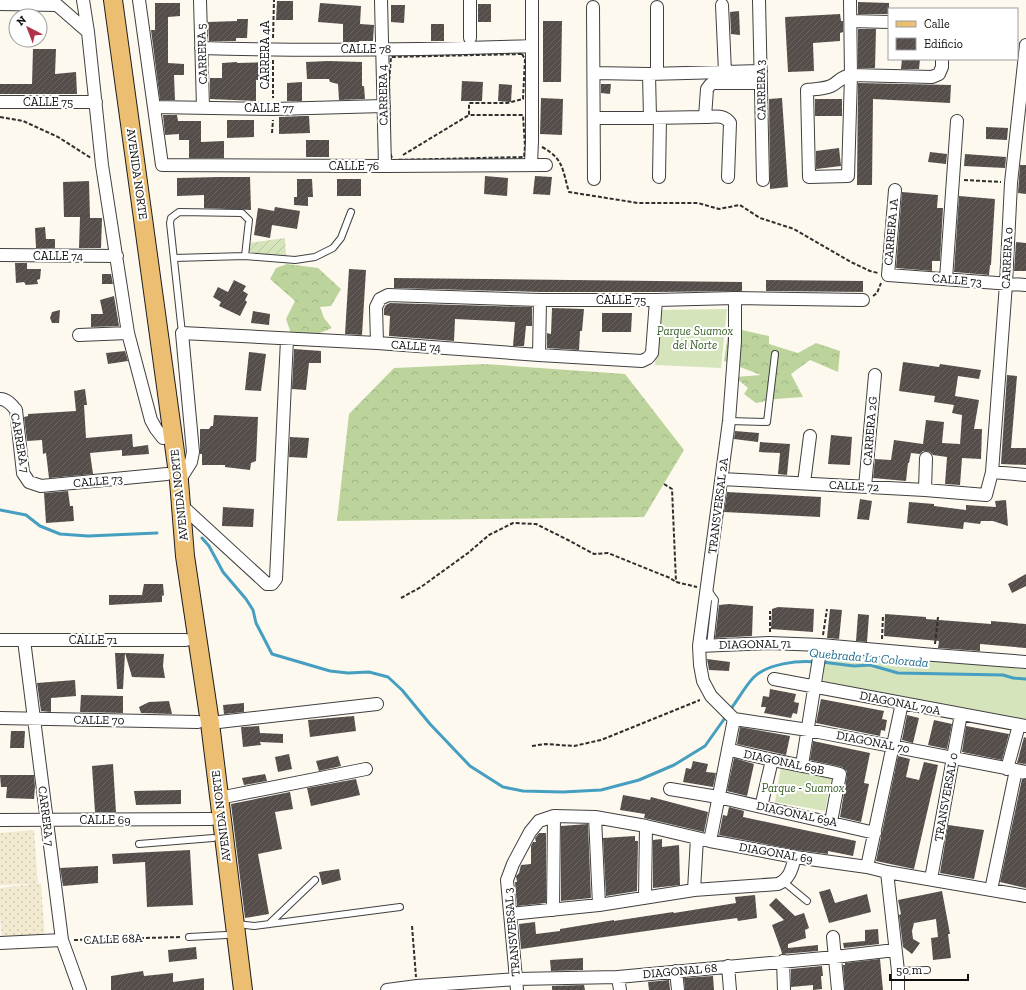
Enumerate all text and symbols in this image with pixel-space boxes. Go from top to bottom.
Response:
north arrow [8,8,48,48]
legend [888,8,1018,60]
text: N [14,13,30,29]
text: Calle [924,17,950,31]
street label: CARRERA 4A [258,20,272,90]
street label: CARRERA 5 [194,23,210,85]
text: Edificio [924,37,963,51]
street label: CALLE 78 [341,42,391,56]
street label: CARRERA 3 [753,59,769,121]
street label: CARRERA 4 [375,64,391,126]
street label: CALLE 75 [23,95,73,109]
street label: CALLE 77 [244,101,294,115]
street label: AVENIDA NORTE [124,128,150,220]
street label: CALLE 76 [329,159,379,173]
street label: CARRERA 1A [881,198,901,266]
street label: CARRERA 0 [998,227,1016,289]
street label: CALLE 74 [33,249,84,263]
street label: CALLE 73 [932,271,983,289]
street label: CALLE 75 [596,293,646,307]
park label: Parque Suamox del Norte [657,324,733,352]
street label: CALLE 74 [390,337,442,355]
street label: CARRERA 2G [860,396,880,466]
street label: CARRERA 7 [8,412,32,474]
street label: AVENIDA NORTE [167,449,191,541]
street label: TRANSVERSAL 2A [705,457,731,555]
street label: CALLE 73 [73,472,124,490]
street label: CALLE 72 [829,478,879,494]
street label: CALLE 71 [69,633,118,647]
street label: DIAGONAL 71 [719,636,792,652]
water label: Quebrada La Colorada [809,645,929,670]
street label: DIAGONAL 70A [858,688,942,718]
street label: CALLE 70 [73,713,125,727]
street label: DIAGONAL 70 [835,728,911,756]
street label: DIAGONAL 69B [742,747,826,777]
street label: TRANSVERSAL 0 [931,751,961,843]
street label: AVENIDA NORTE [208,770,234,862]
park label: Parque - Suamox [761,781,845,795]
street label: CARRERA 7 [35,785,57,847]
street label: DIAGONAL 69A [755,799,839,829]
street label: CALLE 69 [79,813,131,827]
street label: DIAGONAL 69 [738,840,814,866]
street label: TRANSVERSAL 3 [501,887,523,977]
street label: CALLE 68A [83,931,143,947]
scale bar [890,956,968,982]
street label: DIAGONAL 68 [642,961,718,981]
text: 50 m [896,963,923,977]

